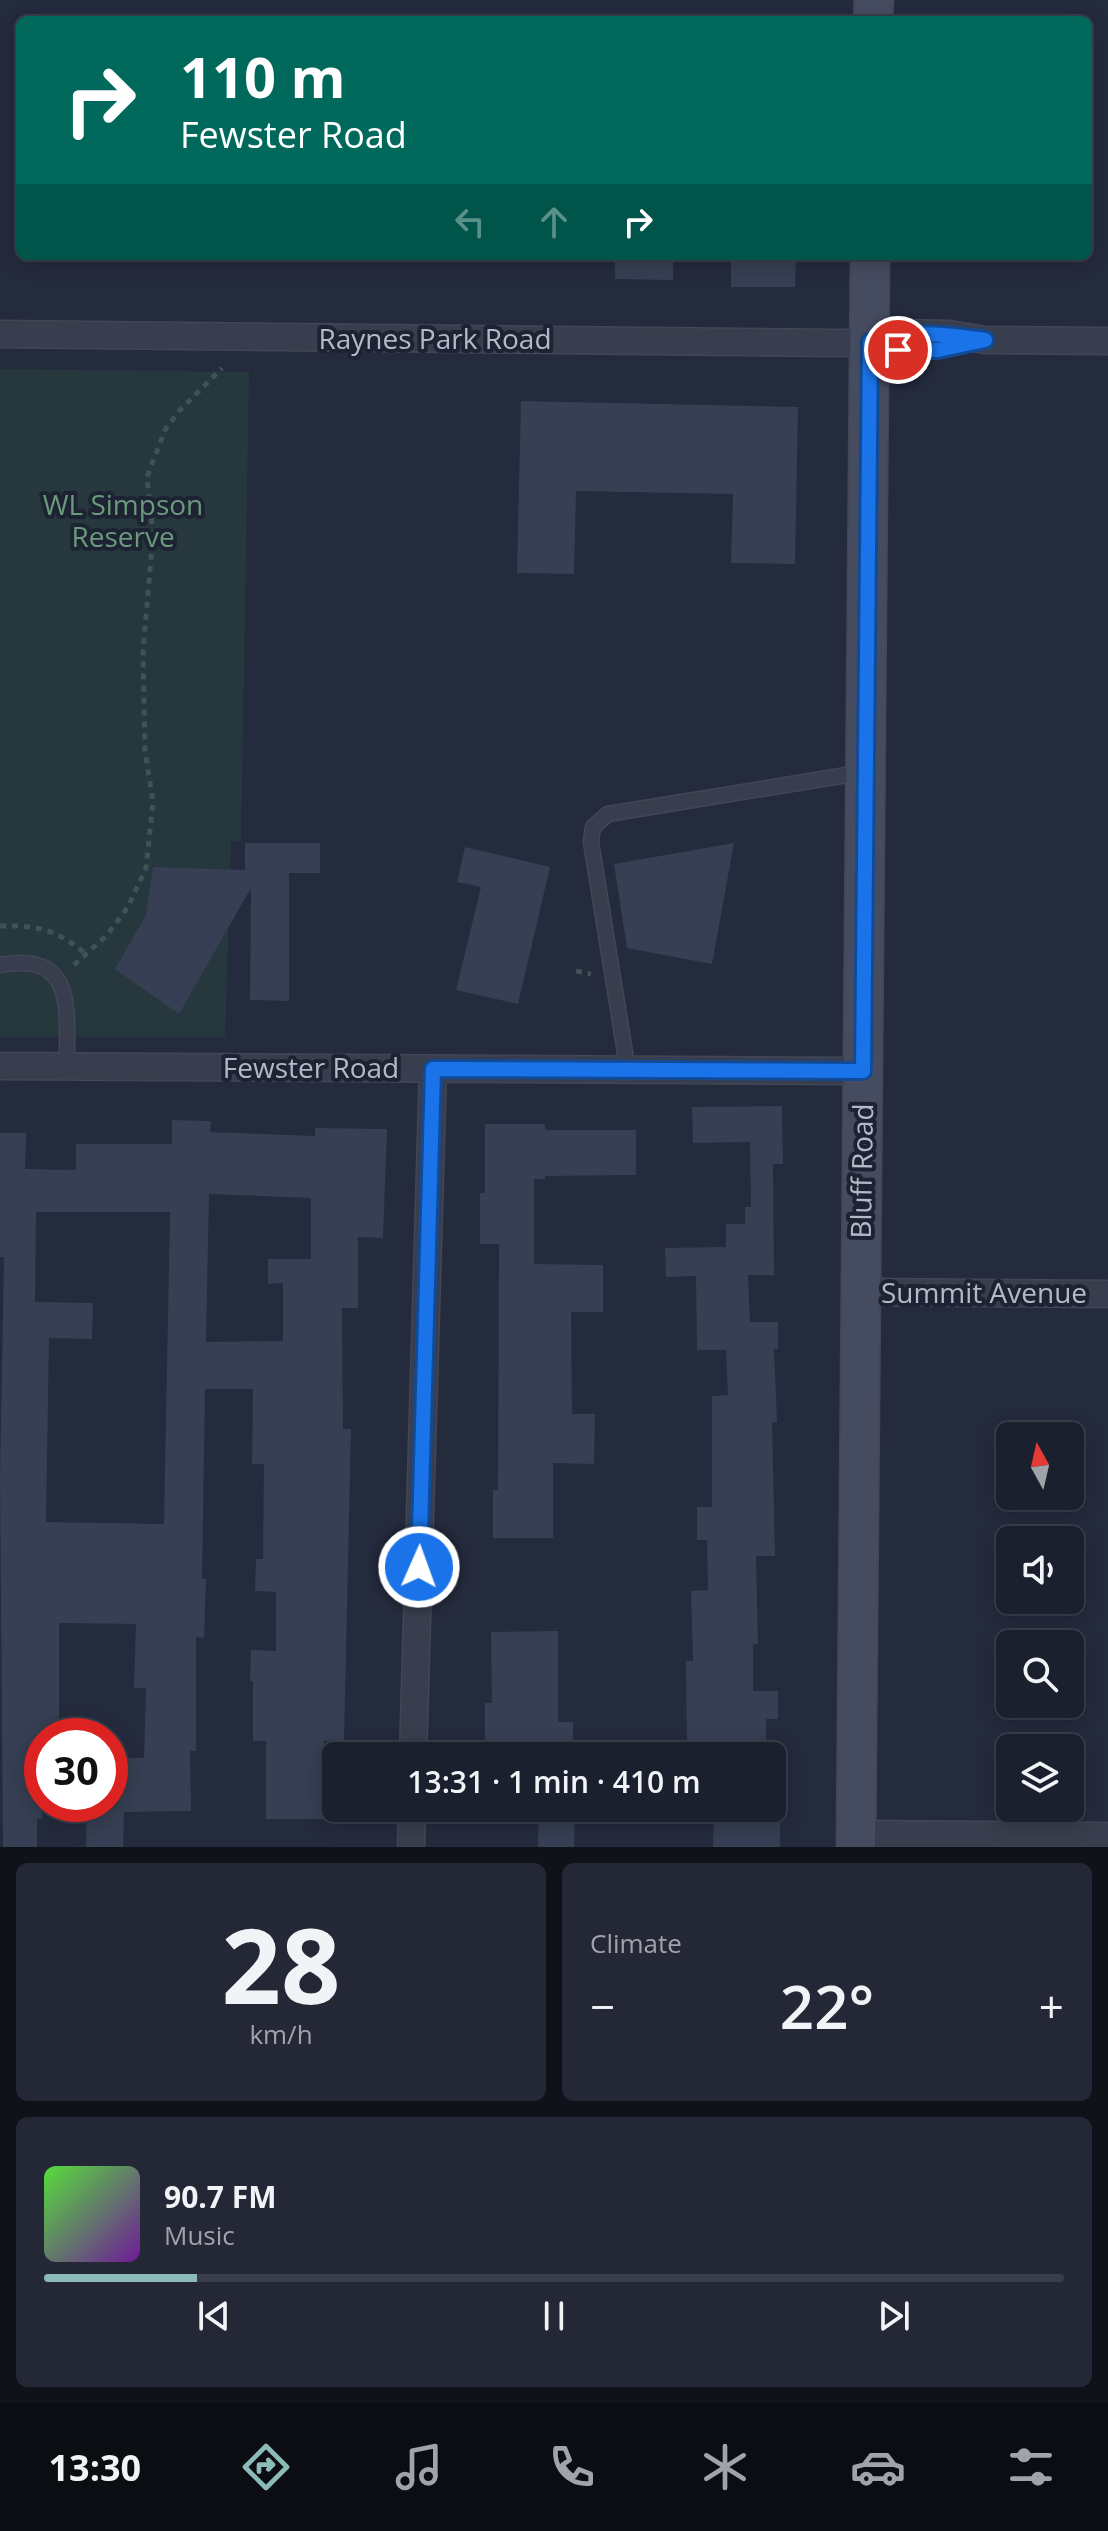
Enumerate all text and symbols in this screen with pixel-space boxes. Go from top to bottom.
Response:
text: 110 m [180,38,346,114]
icon: right [48,48,152,152]
text: Fewster Road [180,110,407,159]
icon: left [448,200,492,244]
icon: ahead [532,200,576,244]
icon: right [616,200,660,244]
pin [864,316,932,384]
street label: Raynes Park Road [318,319,552,357]
icon: arrive [876,328,920,372]
park label: WL Simpson Reserve [43,485,203,555]
street label: Fewster Road [223,1048,399,1086]
street label: Bluff Road [841,1103,881,1239]
street label: Summit Avenue [881,1273,1087,1311]
north arrow [996,1422,1084,1510]
map controls [996,1422,1084,1822]
position arrow [377,1525,461,1609]
button: sound [996,1526,1084,1614]
button: search [996,1630,1084,1718]
speed limit sign: 30 [24,1718,128,1822]
button: layers [996,1734,1084,1822]
text: 13:31 · 1 min · 410 m [407,1761,701,1802]
text: 28 [222,1893,340,2034]
text: Climate [590,1925,682,1961]
text: 22° [780,1965,874,2047]
text: − [590,1976,615,2036]
text: + [1039,1976,1064,2036]
text: km/h [249,2016,313,2052]
text: 90.7 FM [164,2176,277,2217]
text: Music [164,2217,235,2253]
icon: previous [192,2294,236,2338]
icon: pause [532,2294,576,2338]
icon: next [872,2294,916,2338]
icon: directions [238,2439,294,2495]
icon: music [391,2439,447,2495]
icon: phone [544,2439,600,2495]
icon: climate [697,2439,753,2495]
icon: car [850,2439,906,2495]
icon: filters [1003,2439,1059,2495]
text: 13:30 [49,2443,141,2492]

